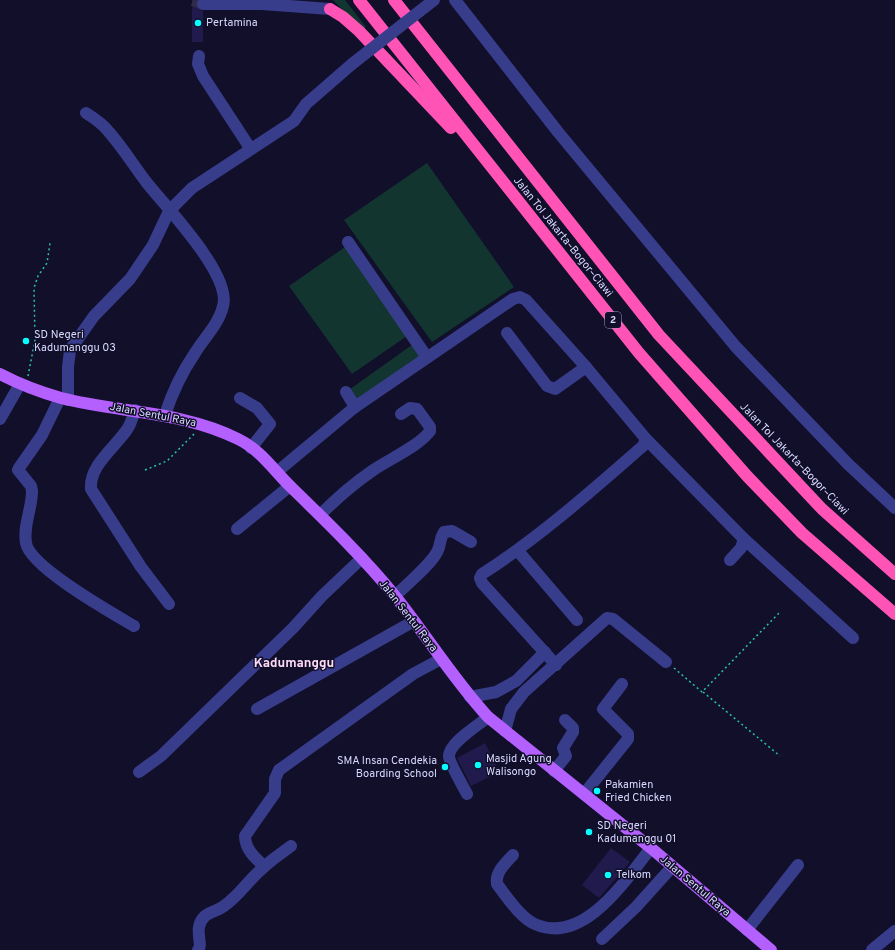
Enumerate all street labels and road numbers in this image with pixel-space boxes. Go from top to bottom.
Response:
street label: Jalan Tol Jakarta–Bogor–Ciawi [510,174,616,300]
road number: 2 [605,312,621,328]
street label: Jalan Sentul Raya [109,400,198,430]
street label: Jalan Tol Jakarta–Bogor–Ciawi [737,400,851,518]
street label: Jalan Sentul Raya [375,577,441,655]
street label: Jalan Sentul Raya [657,852,733,920]

